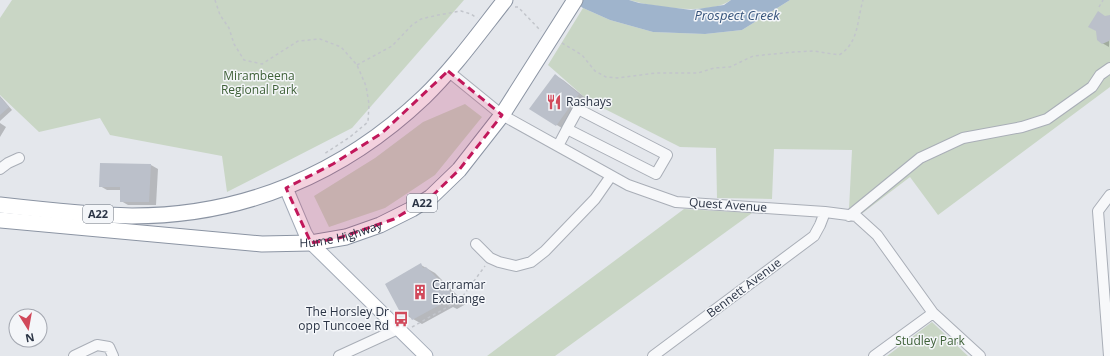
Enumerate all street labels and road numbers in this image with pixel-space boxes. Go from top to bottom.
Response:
street label: Quest Avenue [688,193,768,216]
road number: A22 [407,194,437,212]
road number: A22 [83,205,113,223]
street label: Hume Highway [299,216,385,251]
street label: Bennett Avenue [703,254,785,321]

